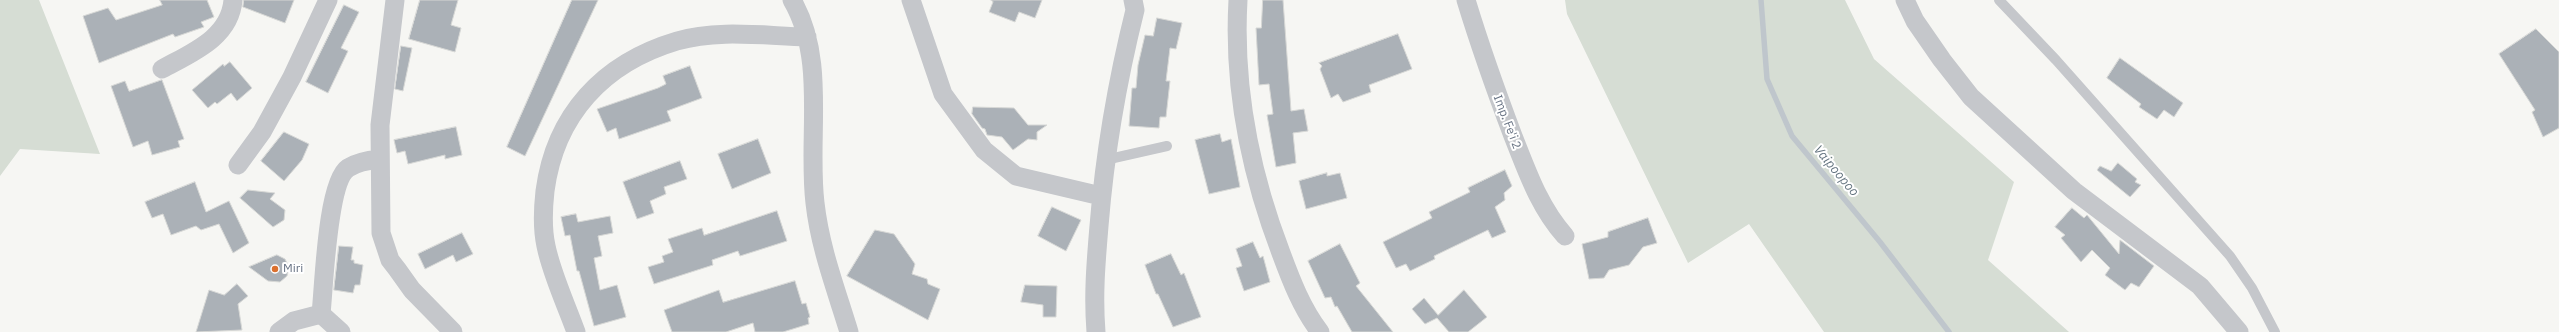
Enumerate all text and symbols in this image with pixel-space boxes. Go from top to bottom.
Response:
street label: Imp. Fe'i 2 [1490,93,1524,151]
water label: Vaipoopoo [1810,142,1862,200]
place label: Miri [283,262,303,276]
marker: Miri [270,264,280,274]

